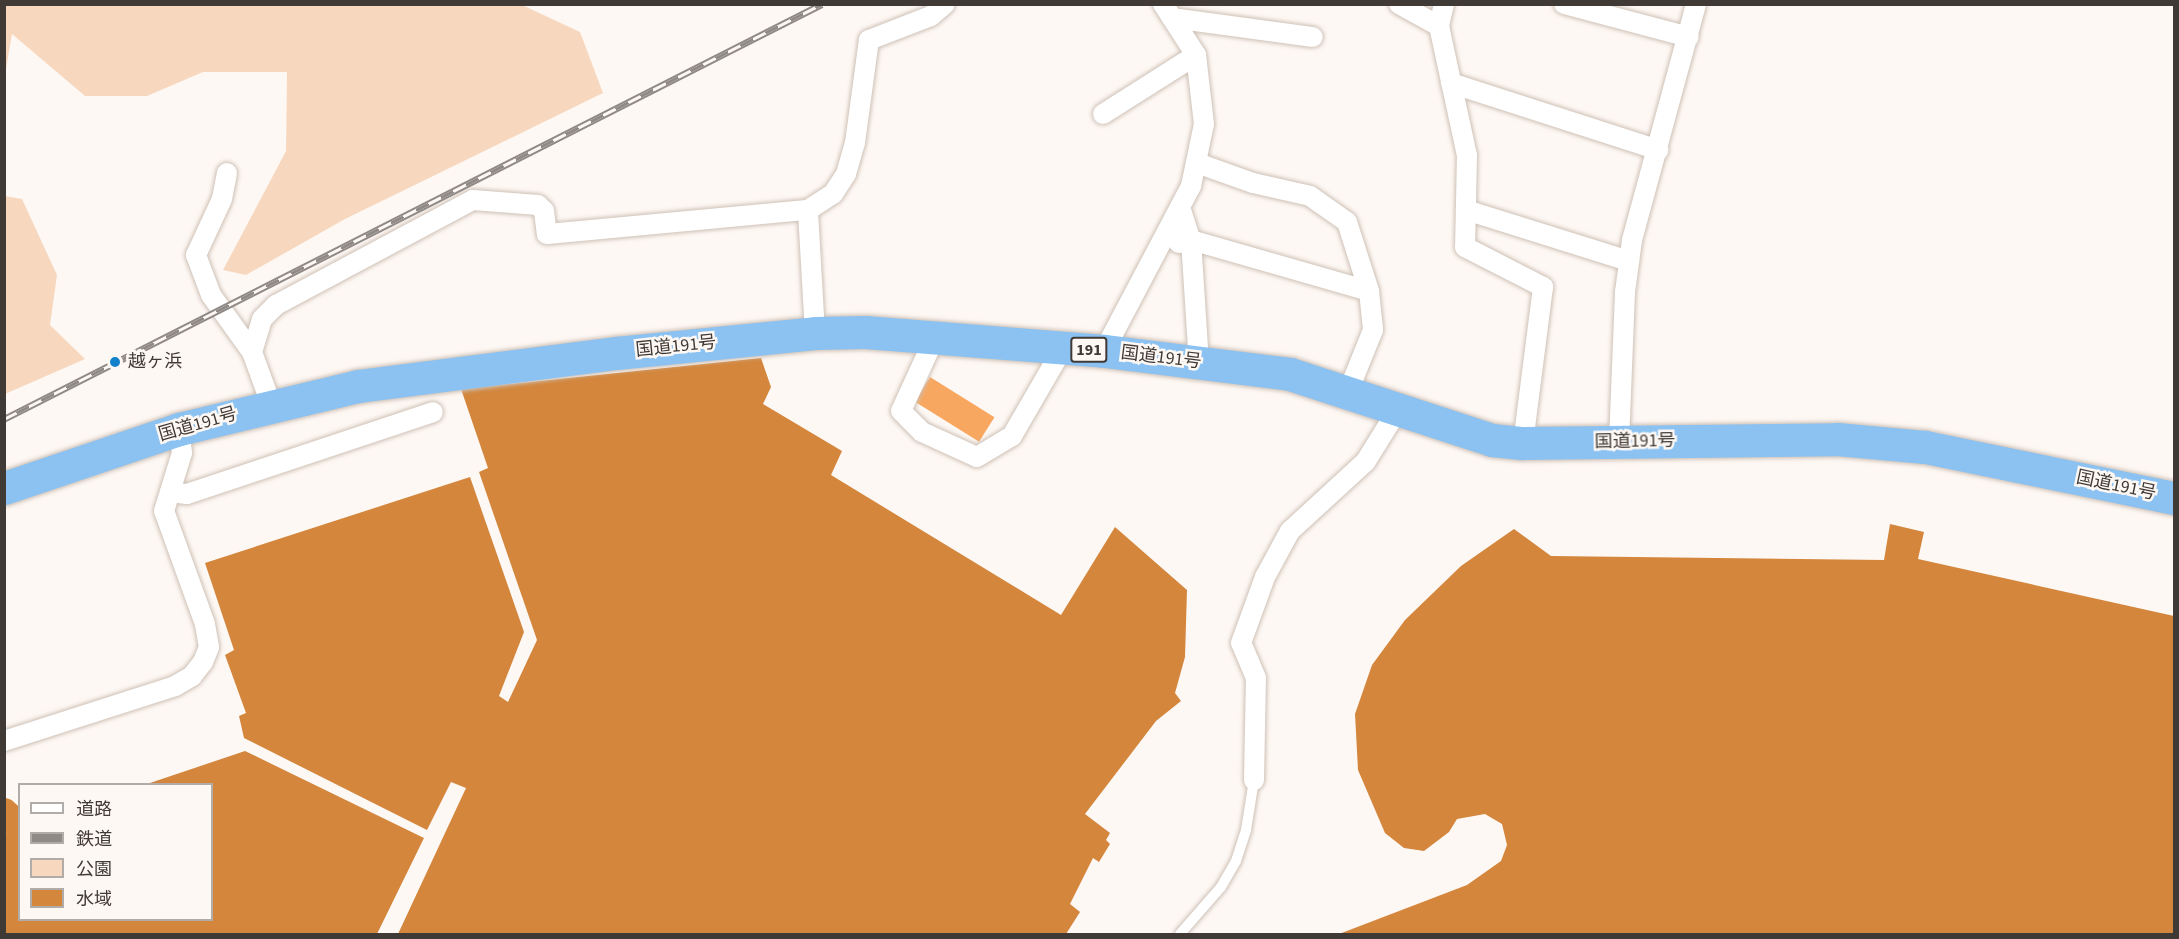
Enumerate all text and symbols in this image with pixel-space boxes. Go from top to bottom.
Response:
street label: 国道191号 [635,332,717,362]
road number: 191 [1070,337,1108,363]
street label: 国道191号 [1120,342,1202,374]
place label: 越ヶ浜 [128,351,182,373]
marker: 越ヶ浜 [106,353,124,371]
street label: 国道191号 [156,403,240,447]
street label: 国道191号 [1594,430,1676,454]
street label: 国道191号 [2074,467,2158,505]
legend [18,783,213,921]
text: 道路 [76,797,112,822]
text: 鉄道 [76,827,112,852]
text: 公園 [76,857,112,882]
text: 水域 [76,887,112,912]

